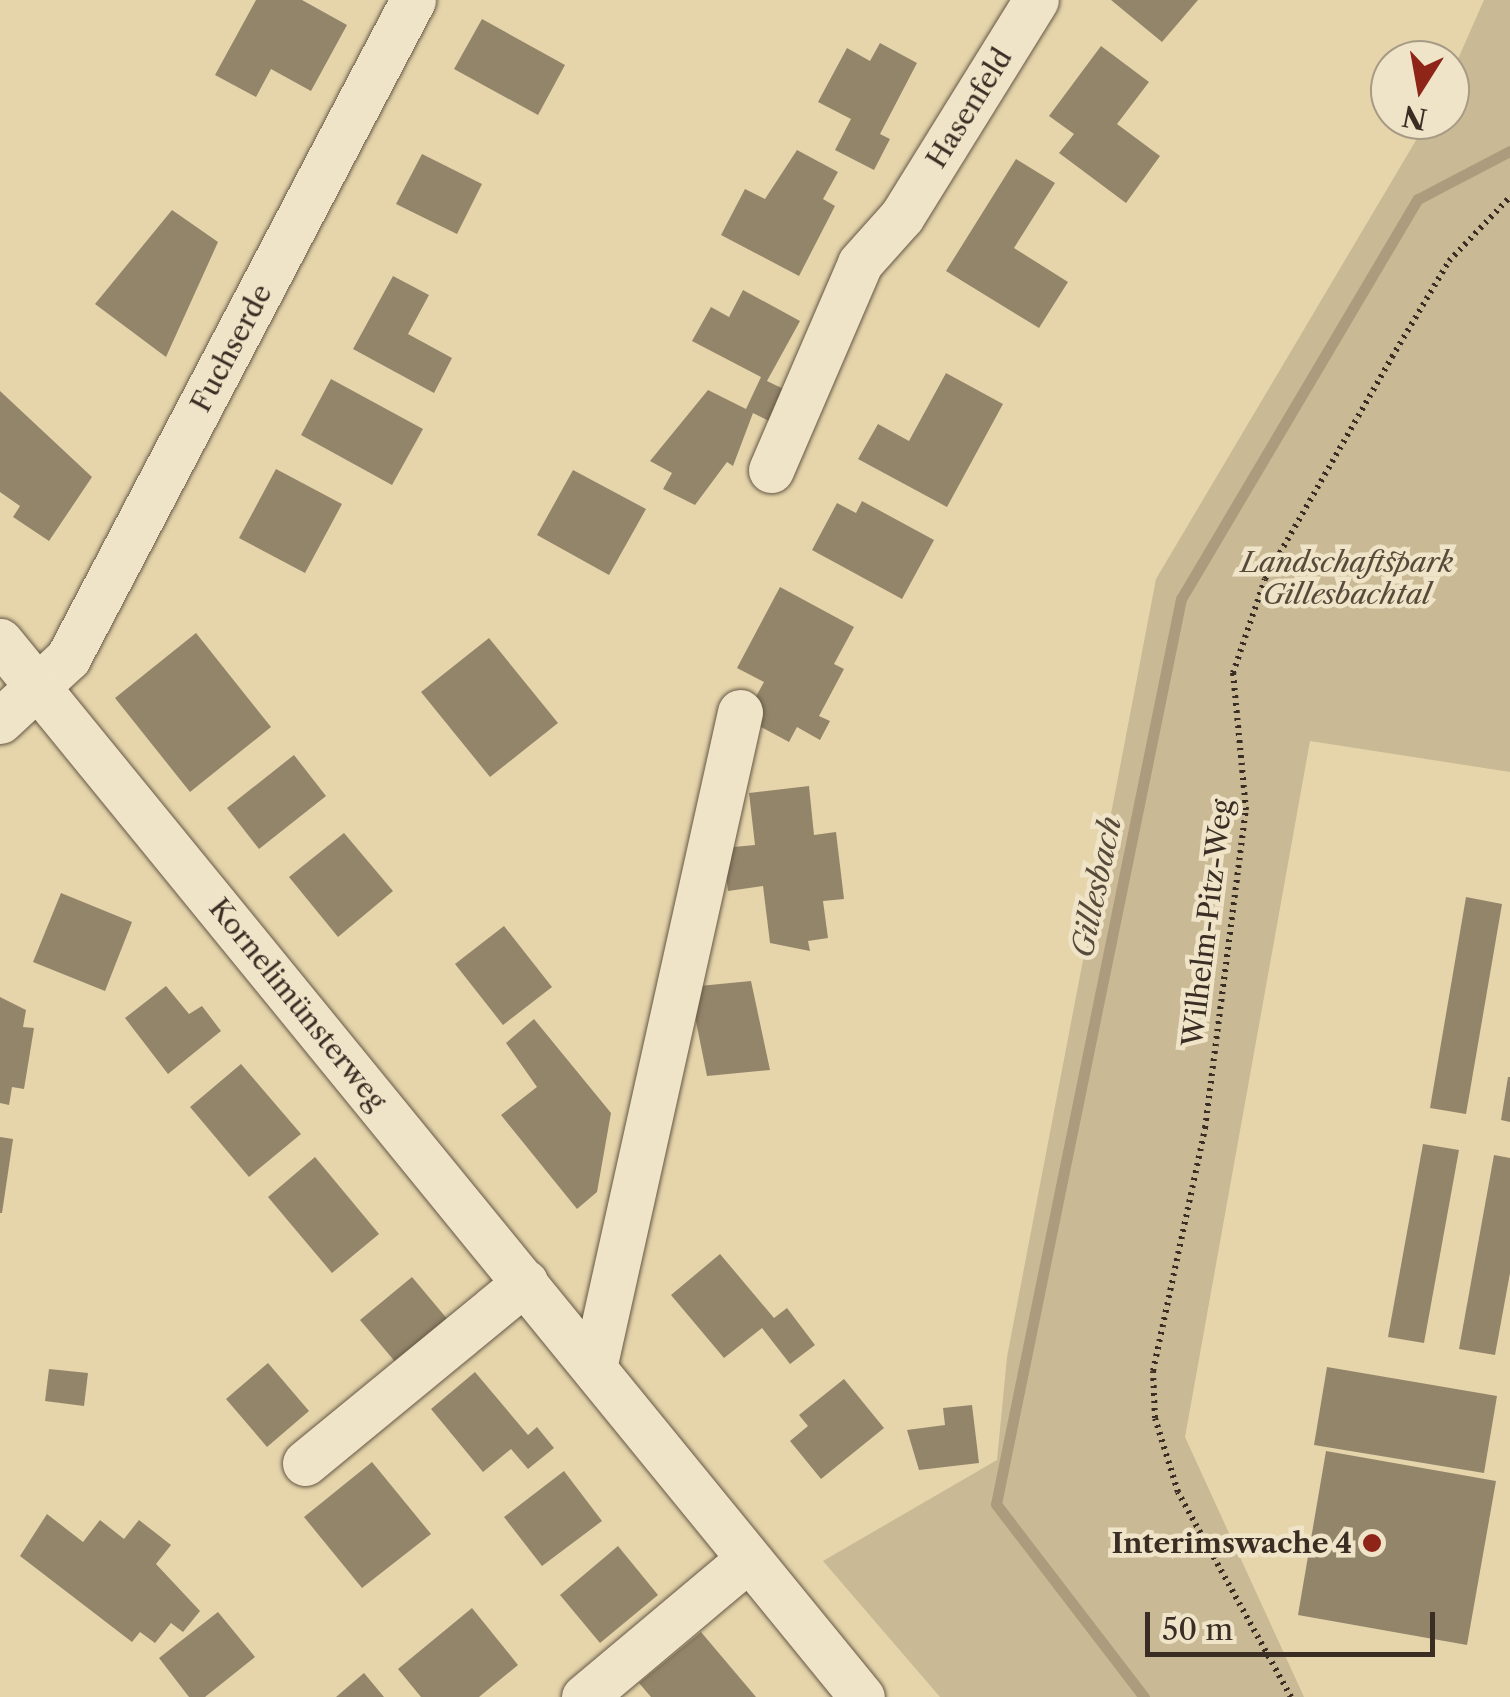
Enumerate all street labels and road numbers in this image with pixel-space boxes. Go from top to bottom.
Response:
street label: Hasenfeld [919,42,1019,174]
street label: Fuchserde [183,278,279,418]
street label: Wilhelm-Pitz-Weg [1175,797,1239,1049]
street label: Kornelimünsterweg [202,891,394,1117]

